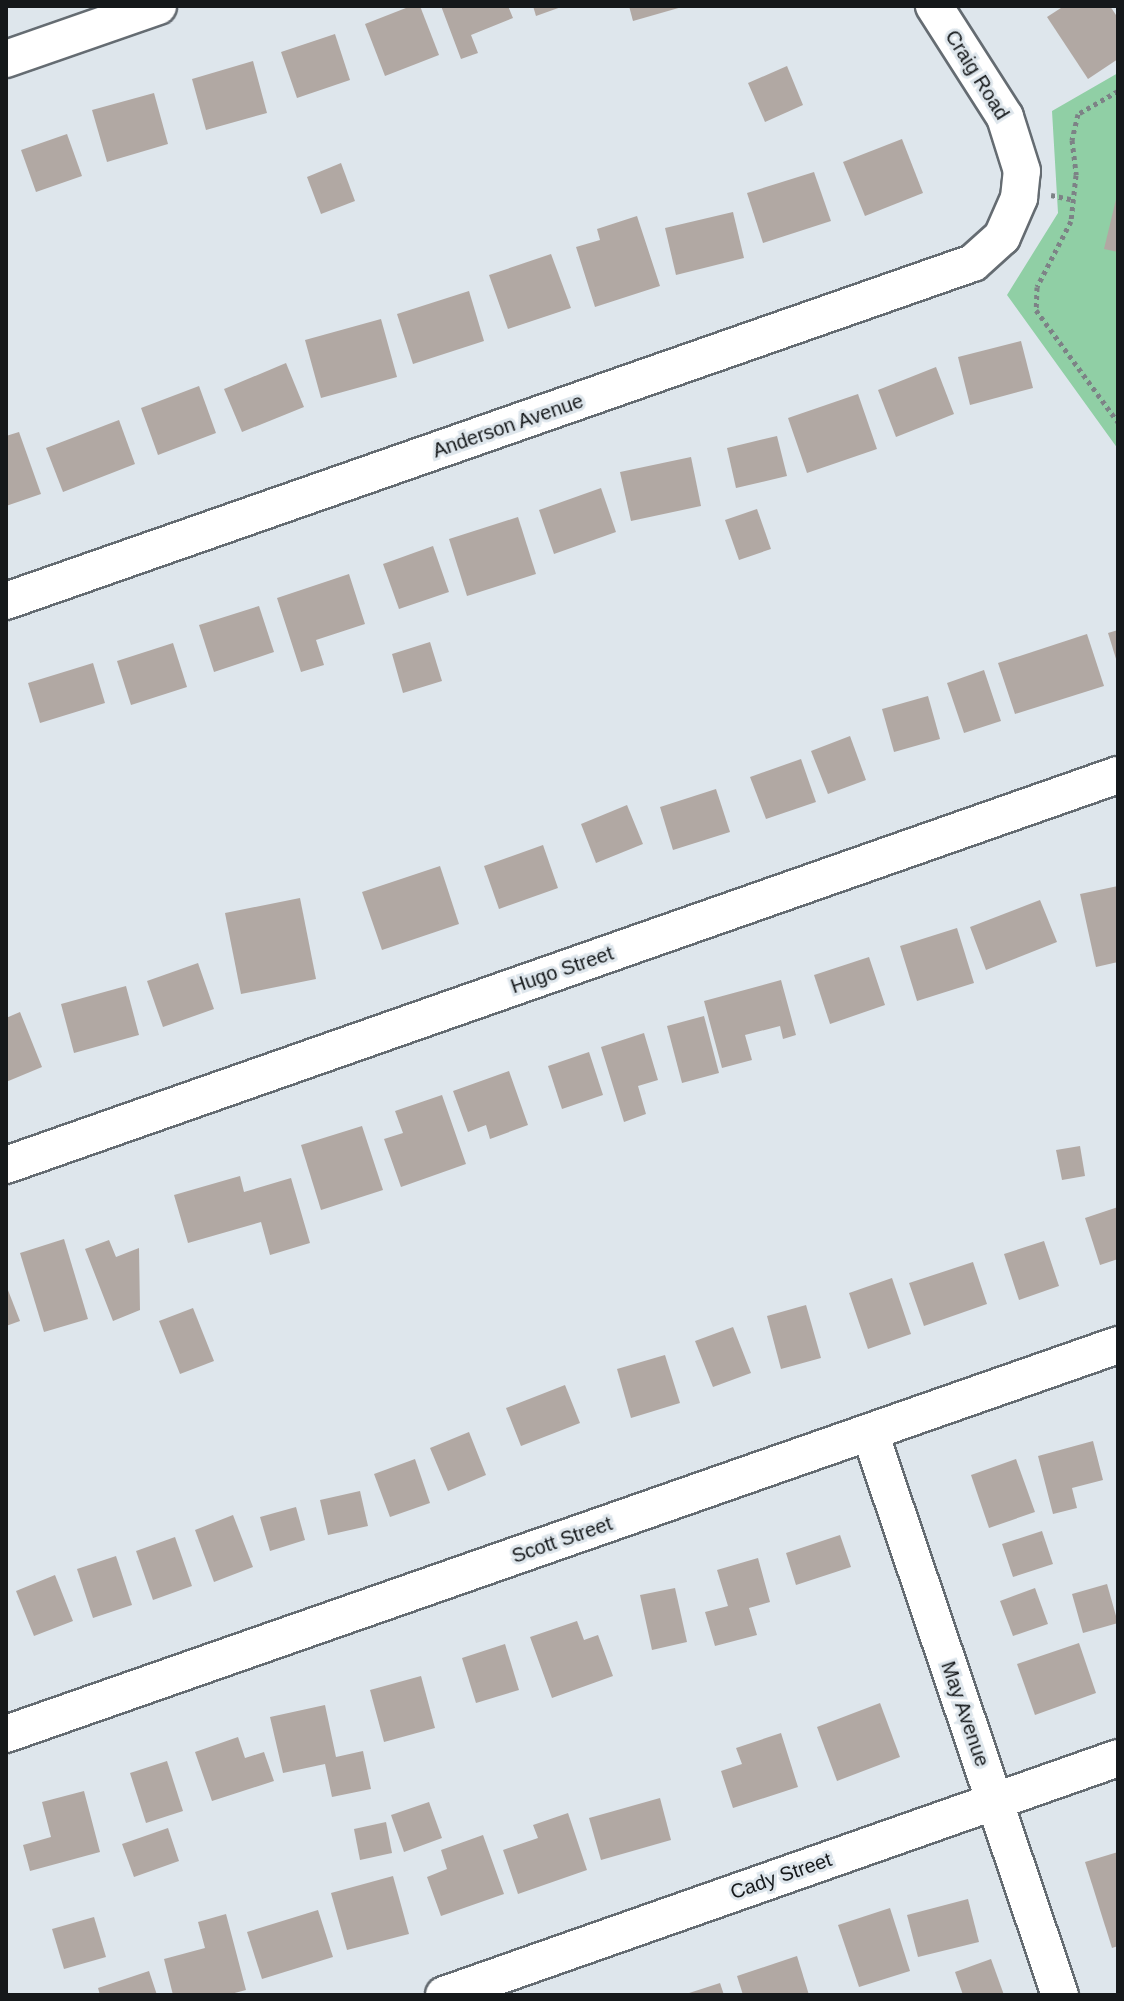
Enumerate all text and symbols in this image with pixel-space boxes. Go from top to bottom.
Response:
street label: Craig Road [940,26,1014,124]
street label: Anderson Avenue [429,389,587,463]
street label: Hugo Street [508,941,616,999]
street label: Scott Street [509,1512,615,1568]
street label: May Avenue [936,1658,994,1770]
street label: Cady Street [727,1847,835,1905]

